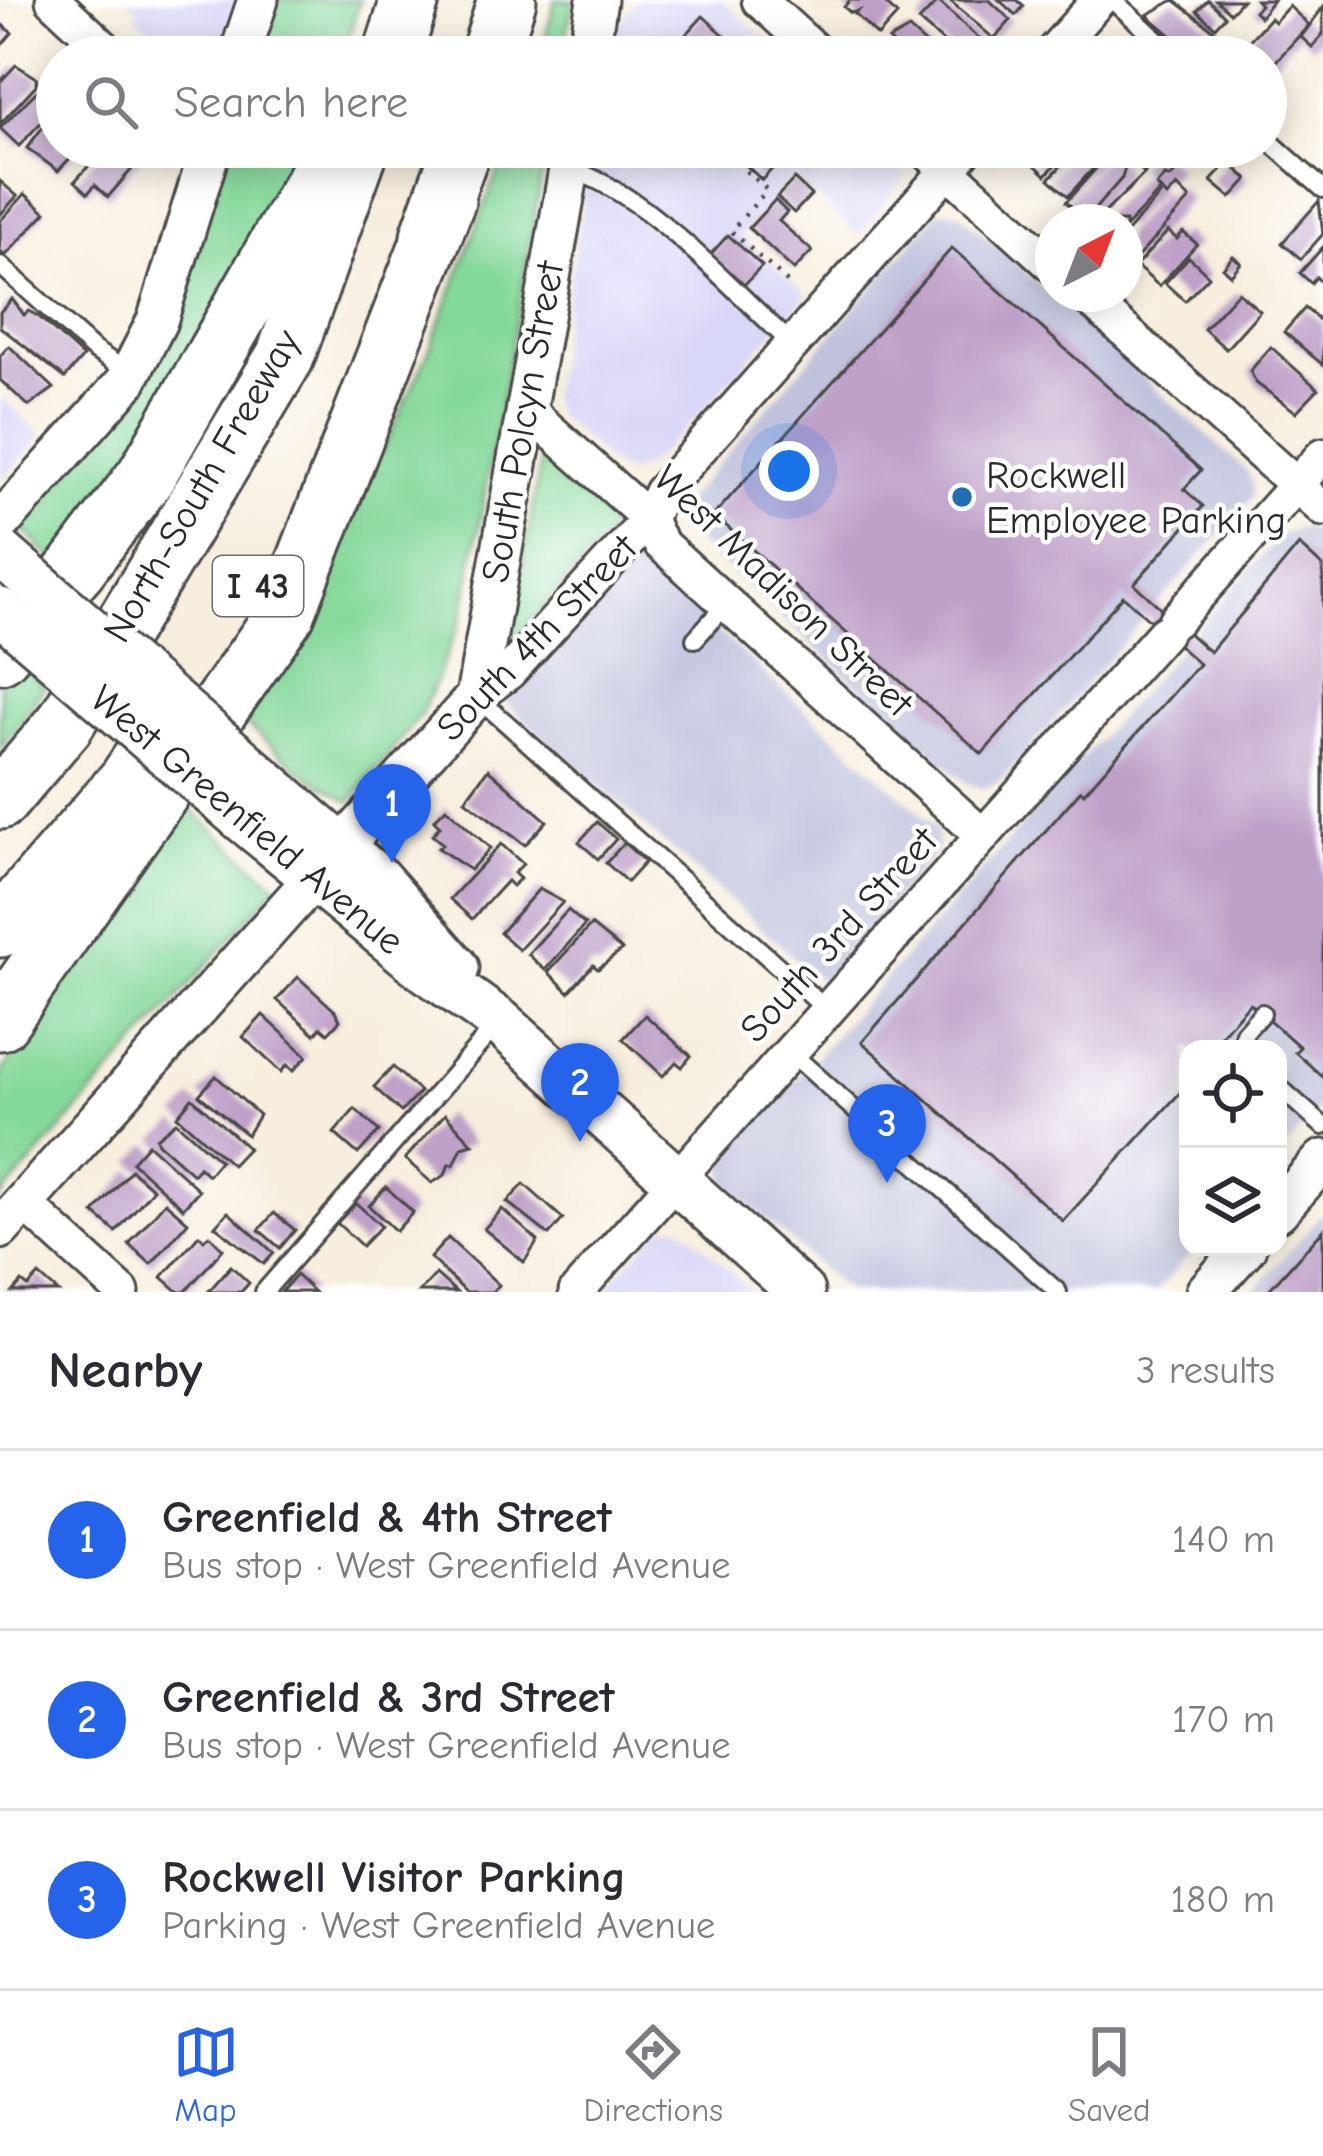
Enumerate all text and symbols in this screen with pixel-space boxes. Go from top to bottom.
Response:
search box [36,36,1287,168]
icon: search [78,69,144,135]
text: Search here [174,76,408,128]
north arrow [1035,204,1143,312]
street label: South Polcyn Street [473,256,574,586]
street label: North-South Freeway [94,321,310,650]
your location [759,441,819,501]
place label: Rockwell Employee Parking [986,453,1286,543]
street label: West Madison Street [644,456,923,727]
marker: Rockwell Employee Parking [949,484,975,510]
street label: South 4th Street [427,524,648,750]
road number: I 43 [213,556,303,616]
street label: West Greenfield Avenue [81,676,413,964]
pin: 1 [353,764,431,863]
street label: South 3rd Street [731,817,948,1051]
map controls [1179,1040,1287,1256]
button: locate [1179,1040,1287,1148]
pin: 2 [541,1043,619,1142]
pin: 3 [848,1084,926,1183]
button: layers [1179,1148,1287,1256]
text: Nearby [48,1341,202,1400]
text: 3 results [1136,1348,1275,1393]
text: Greenfield & 4th Street [162,1491,612,1543]
text: 1 [79,1517,95,1562]
text: 140 m [1172,1517,1275,1562]
text: Bus stop · West Greenfield Avenue [162,1543,731,1588]
text: Greenfield & 3rd Street [162,1671,614,1723]
text: 2 [77,1697,97,1742]
text: 170 m [1172,1697,1275,1742]
text: Bus stop · West Greenfield Avenue [162,1723,731,1768]
text: Rockwell Visitor Parking [162,1851,626,1903]
text: 3 [77,1877,97,1922]
text: 180 m [1170,1877,1275,1922]
text: Parking · West Greenfield Avenue [162,1903,715,1948]
tab: Map [173,2019,239,2129]
tab: Directions [584,2019,723,2129]
tab: Saved [1068,2019,1150,2129]

